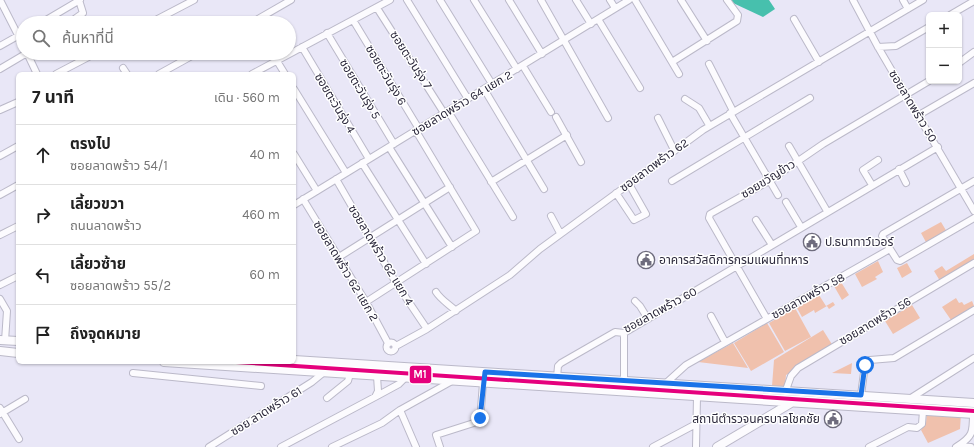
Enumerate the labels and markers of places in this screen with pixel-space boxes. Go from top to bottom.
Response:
public building icon: ป.ธนาทาว์เวอร์ [802,232,822,252]
place label: ป.ธนาทาว์เวอร์ [825,235,894,249]
public building icon: อาคารสวัสดิการกรมแผนที่ทหาร [636,250,656,270]
place label: อาคารสวัสดิการกรมแผนที่ทหาร [659,251,809,267]
public building icon: สถานีตำรวจนครบาลโชคชัย [823,409,843,429]
place label: สถานีตำรวจนครบาลโชคชัย [692,412,820,426]

